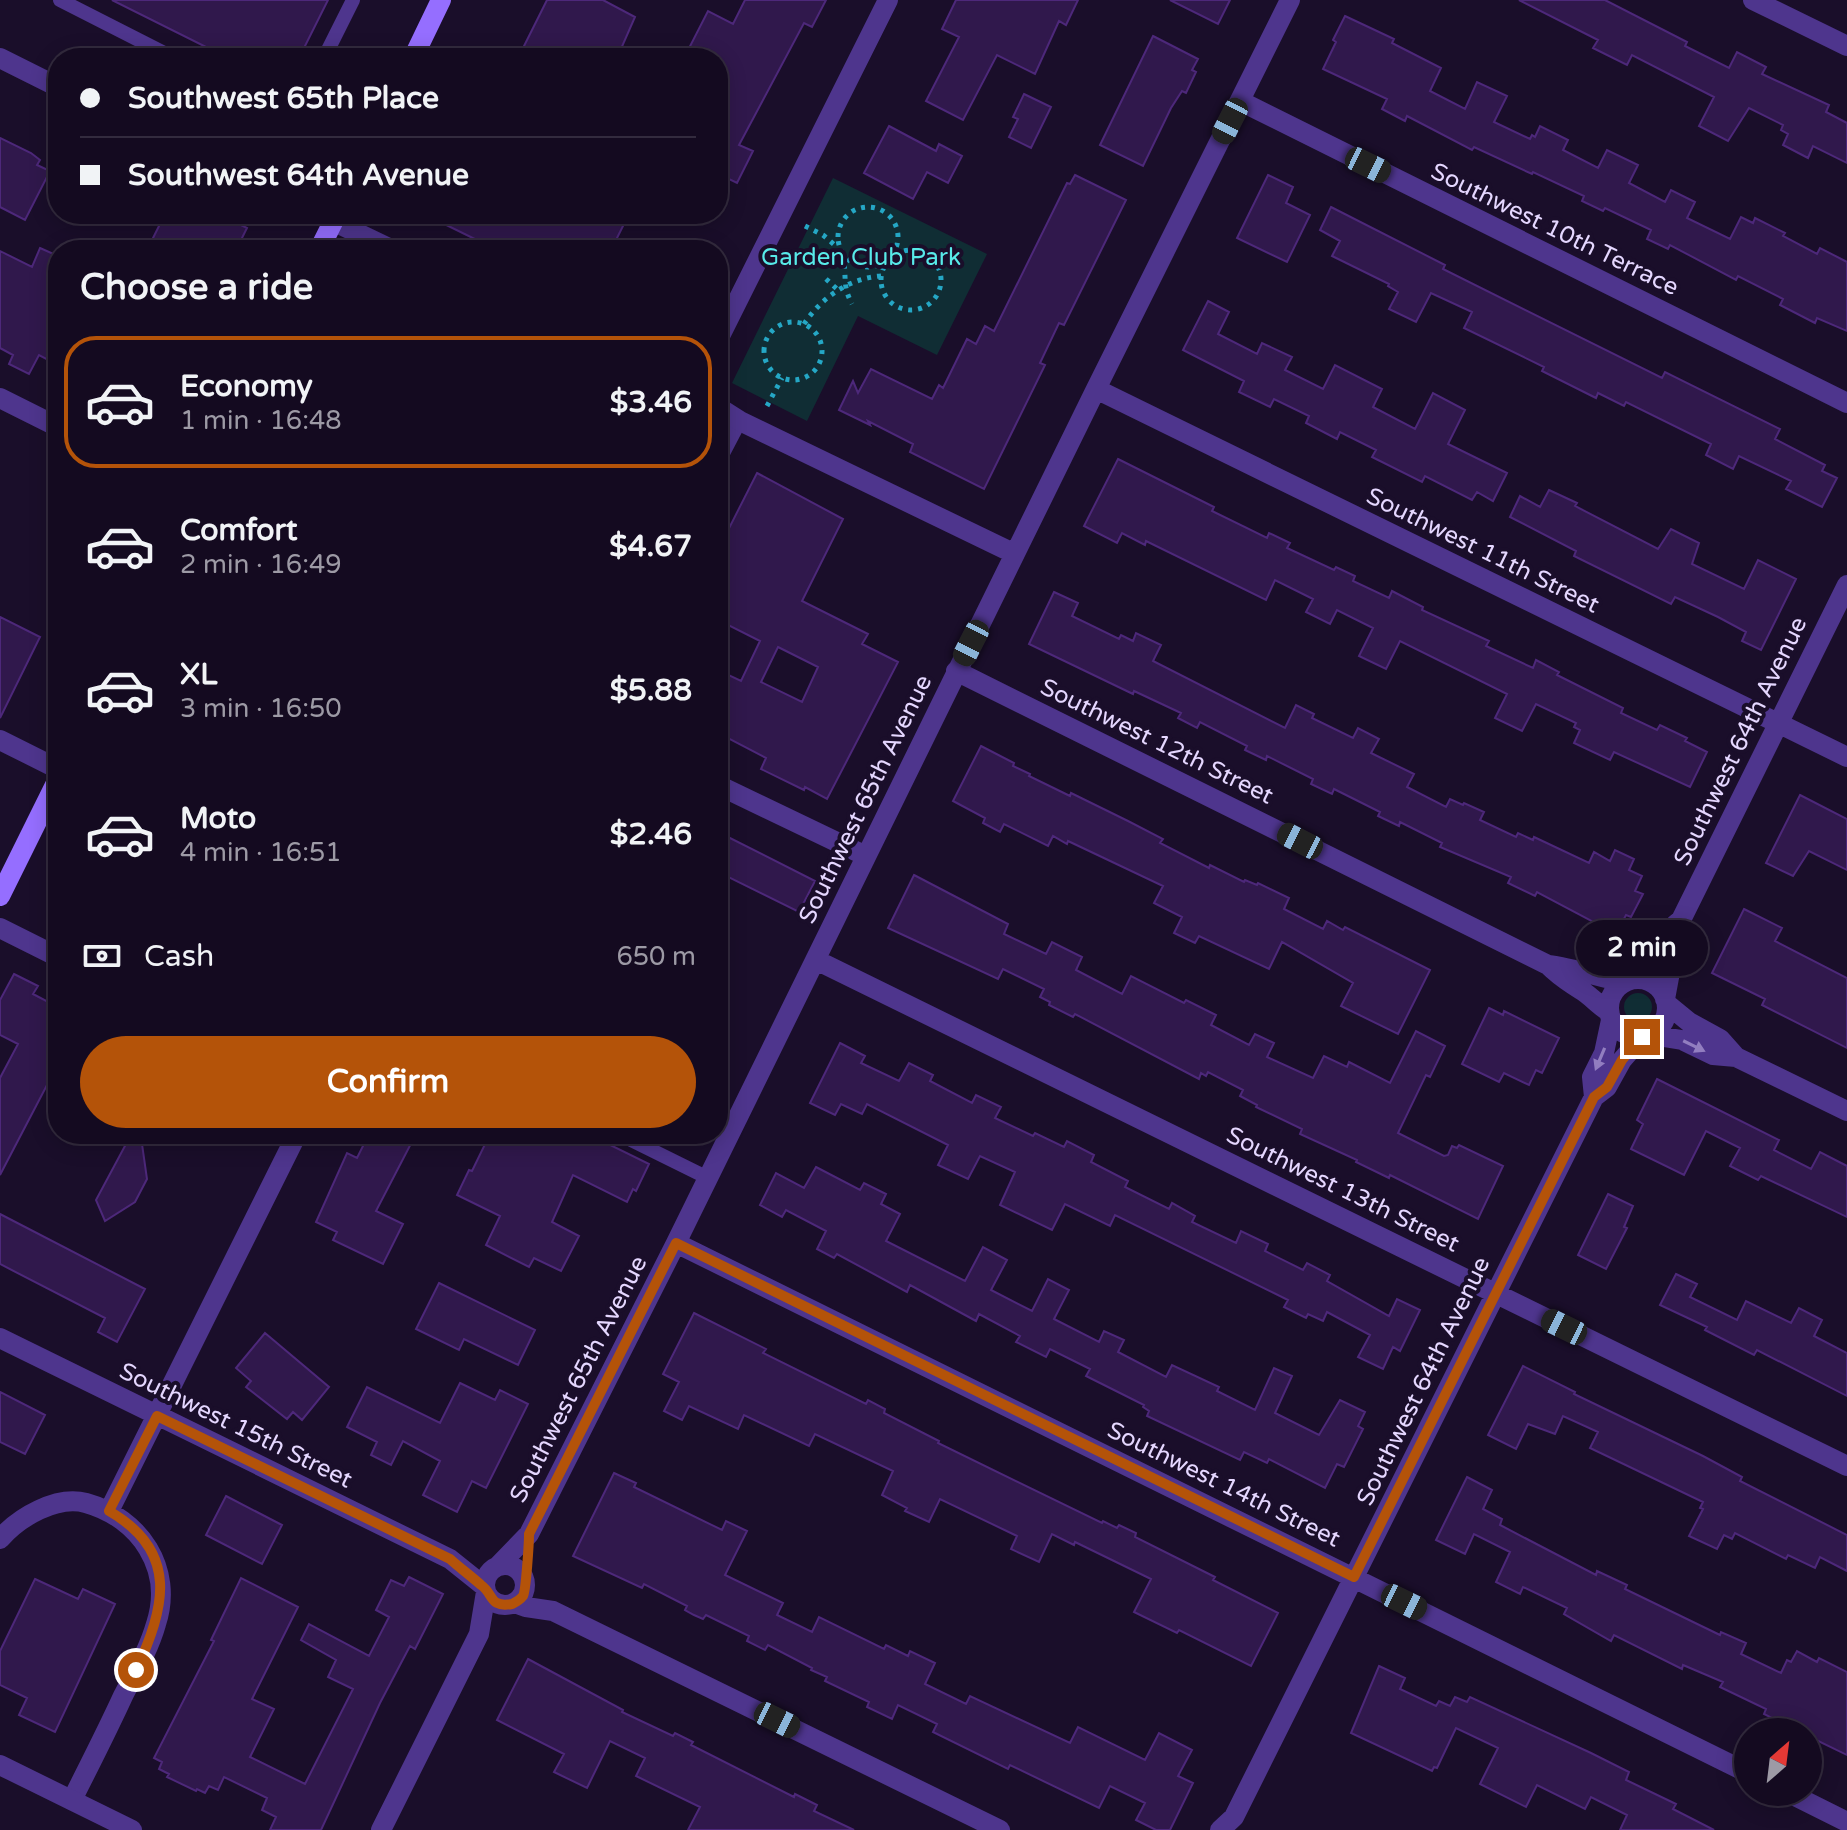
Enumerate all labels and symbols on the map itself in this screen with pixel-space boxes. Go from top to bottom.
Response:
car [1208,94,1252,148]
car [1341,144,1395,186]
street label: Southwest 10th Terrace [1426,157,1683,302]
park label: Garden Club Park [761,243,961,272]
street label: Southwest 11th Street [1362,481,1604,620]
street label: Southwest 64th Avenue [1668,612,1813,870]
car [949,616,993,670]
street label: Southwest 65th Avenue [793,670,938,928]
street label: Southwest 12th Street [1036,672,1278,811]
car [1273,819,1327,863]
callout: 2 min [1576,921,1708,977]
route end [1624,1019,1660,1055]
one-way arrow [1682,1039,1705,1053]
one-way arrow [1594,1047,1607,1071]
street label: Southwest 13th Street [1222,1120,1464,1259]
street label: Southwest 65th Avenue [504,1251,653,1507]
street label: Southwest 64th Avenue [1351,1252,1496,1510]
car [1537,1306,1591,1348]
street label: Southwest 15th Street [115,1356,357,1495]
street label: Southwest 14th Street [1103,1415,1345,1554]
car [1377,1581,1431,1623]
route start [118,1652,154,1688]
car [750,1699,804,1741]
north arrow [1734,1718,1822,1806]

